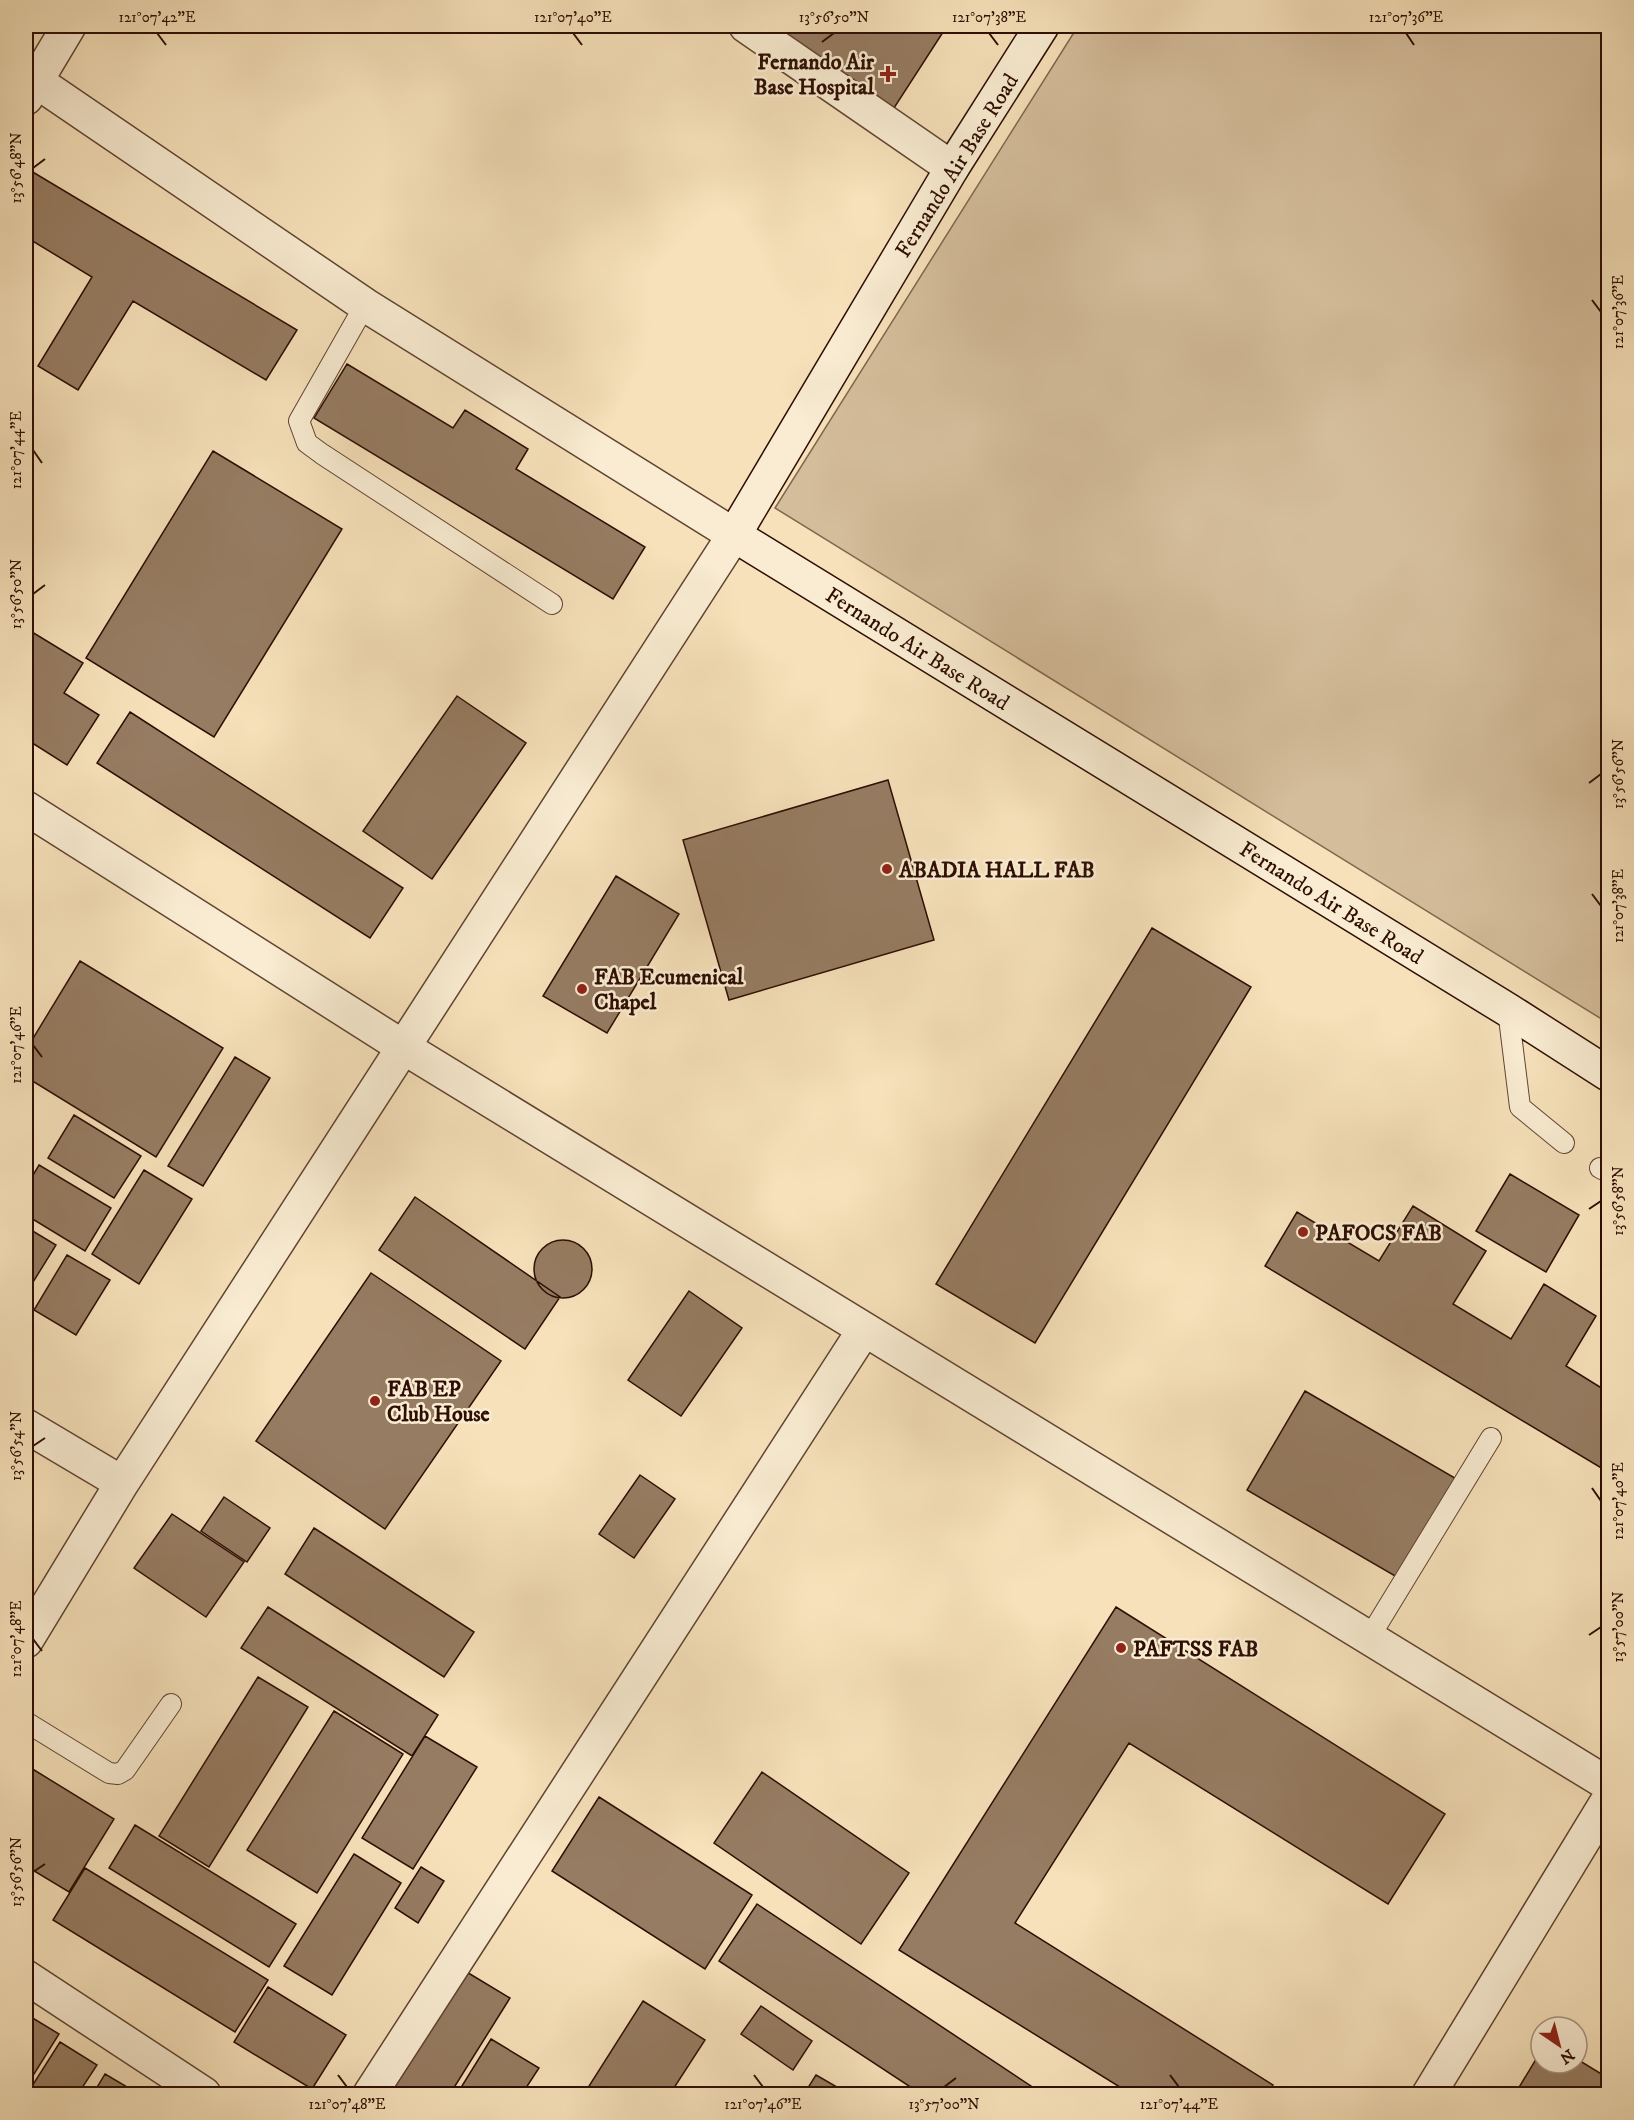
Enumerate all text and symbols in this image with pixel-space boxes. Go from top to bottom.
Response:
text: 121°07'42"E [118,8,196,27]
text: 121°07'40"E [534,8,612,27]
text: 13°56'50"N [799,8,869,27]
text: 121°07'38"E [952,8,1026,27]
text: 121°07'36"E [1369,8,1444,27]
place label: Fernando Air Base Hospital [754,49,875,101]
marker: Fernando Air Base Hospital [879,65,897,83]
street label: Fernando Air Base Road [890,69,1025,263]
text: 13°56'48"N [7,133,26,203]
text: 121°07'36"E [1609,274,1628,349]
text: 121°07'44"E [7,410,26,489]
text: 13°56'50"N [7,559,26,629]
street label: Fernando Air Base Road [820,582,1014,717]
text: 13°56'56"N [1609,739,1628,809]
street label: Fernando Air Base Road [1234,836,1428,971]
place label: ABADIA HALL FAB [898,857,1095,884]
marker: ABADIA HALL FAB [880,862,894,876]
text: 121°07'38"E [1609,869,1628,943]
place label: FAB Ecumenical Chapel [594,964,744,1016]
marker: FAB Ecumenical Chapel [575,982,589,996]
text: 121°07'46"E [7,1006,26,1084]
text: 13°56'58"N [1609,1166,1628,1236]
place label: PAFOCS FAB [1315,1220,1442,1247]
marker: PAFOCS FAB [1296,1225,1310,1239]
place label: FAB EP Club House [387,1376,490,1428]
marker: FAB EP Club House [368,1394,382,1408]
text: 13°56'54"N [7,1411,26,1481]
text: 121°07'40"E [1609,1462,1628,1540]
text: 13°57'00"N [1609,1591,1628,1663]
text: 121°07'48"E [7,1600,26,1678]
place label: PAFTSS FAB [1133,1636,1258,1663]
marker: PAFTSS FAB [1114,1641,1128,1655]
text: 13°56'56"N [7,1837,26,1907]
north arrow [1529,2015,1589,2075]
text: N [1556,2045,1578,2068]
text: 121°07'48"E [308,2095,386,2114]
text: 121°07'46"E [724,2095,802,2114]
text: 13°57'00"N [908,2095,980,2114]
text: 121°07'44"E [1140,2095,1219,2114]

